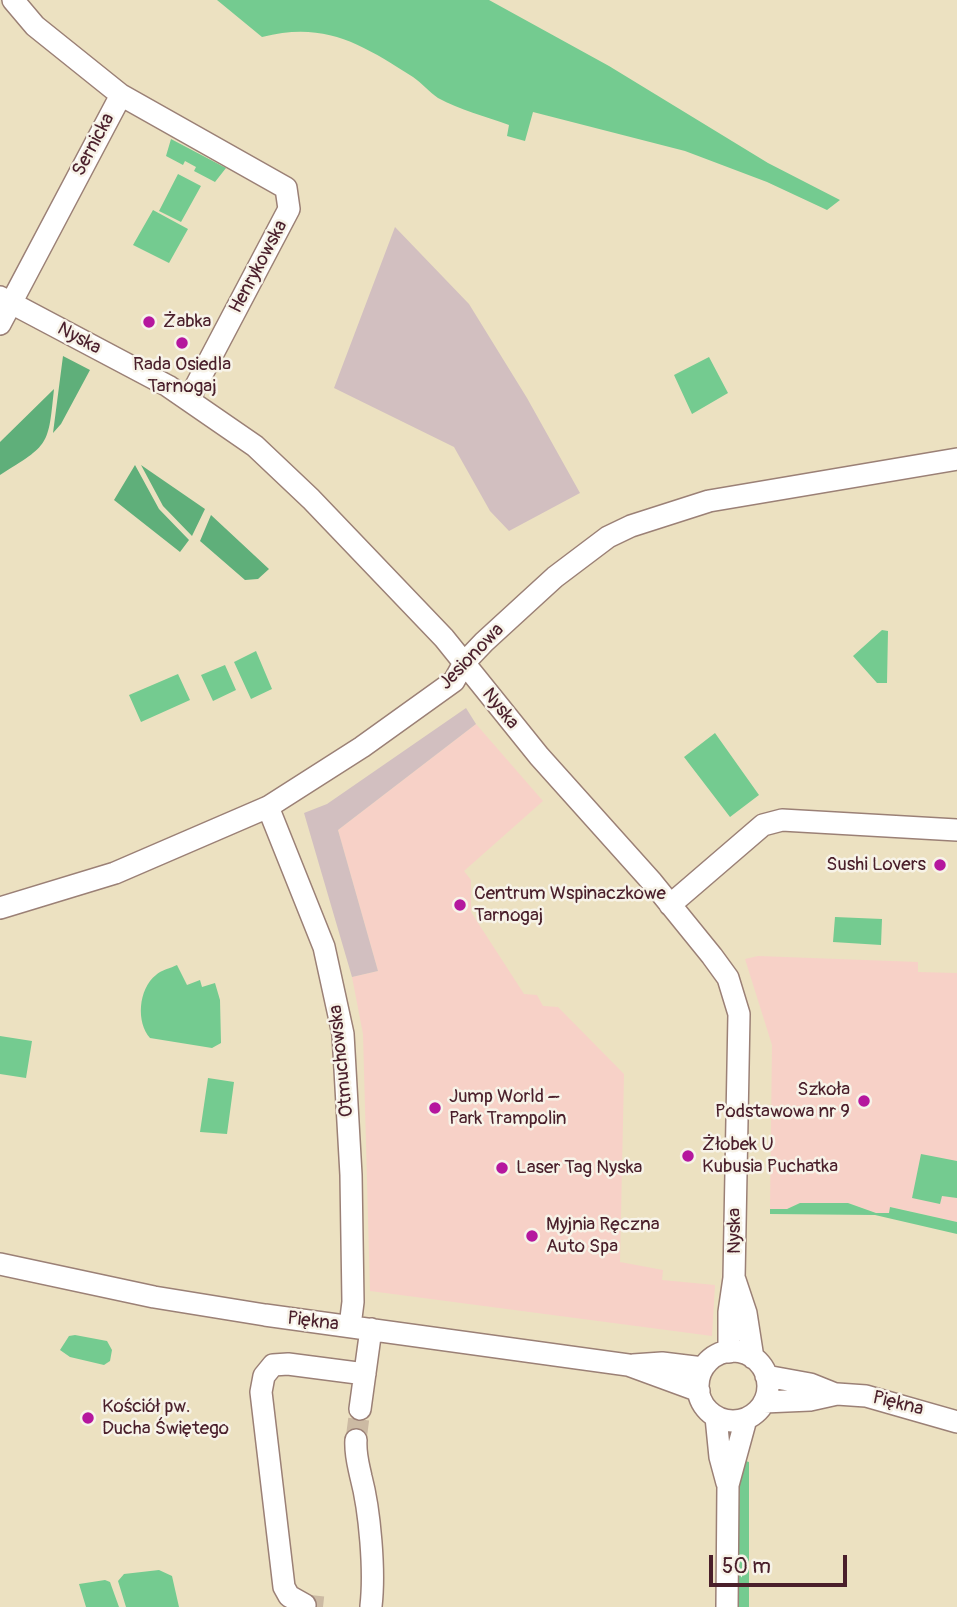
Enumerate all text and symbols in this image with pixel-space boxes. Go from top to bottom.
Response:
street label: Sernicka [68,110,120,180]
street label: Henrykowska [225,217,293,317]
place label: Żabka [163,311,211,333]
marker: Żabka [141,314,157,330]
street label: Nyska [53,318,105,360]
marker: Rada Osiedla Tarnogaj [174,335,190,351]
place label: Rada Osiedla Tarnogaj [133,354,231,398]
street label: Jesionowa [435,619,509,695]
street label: Nyska [477,684,523,734]
place label: Sushi Lovers [826,854,926,876]
marker: Sushi Lovers [932,857,948,873]
place label: Centrum Wspinaczkowe Tarnogaj [474,883,666,927]
marker: Centrum Wspinaczkowe Tarnogaj [452,897,468,913]
street label: Otmuchowska [325,1004,359,1118]
place label: Szkoła Podstawowa nr 9 [715,1079,850,1123]
place label: Jump World – Park Trampolin [449,1086,566,1130]
marker: Szkoła Podstawowa nr 9 [856,1093,872,1109]
marker: Jump World – Park Trampolin [427,1100,443,1116]
place label: Żłobek U Kubusia Puchatka [702,1134,838,1178]
marker: Żłobek U Kubusia Puchatka [680,1148,696,1164]
place label: Laser Tag Nyska [516,1157,642,1179]
marker: Laser Tag Nyska [494,1160,510,1176]
street label: Nyska [724,1208,746,1254]
place label: Myjnia Ręczna Auto Spa [546,1214,660,1258]
marker: Myjnia Ręczna Auto Spa [524,1228,540,1244]
street label: Piękna [286,1308,340,1336]
street label: Piękna [870,1387,926,1421]
place label: Kościół pw. Ducha Świętego [102,1396,229,1440]
marker: Kościół pw. Ducha Świętego [80,1410,96,1426]
scale bar [712,1540,850,1584]
text: 50 m [722,1553,771,1580]

